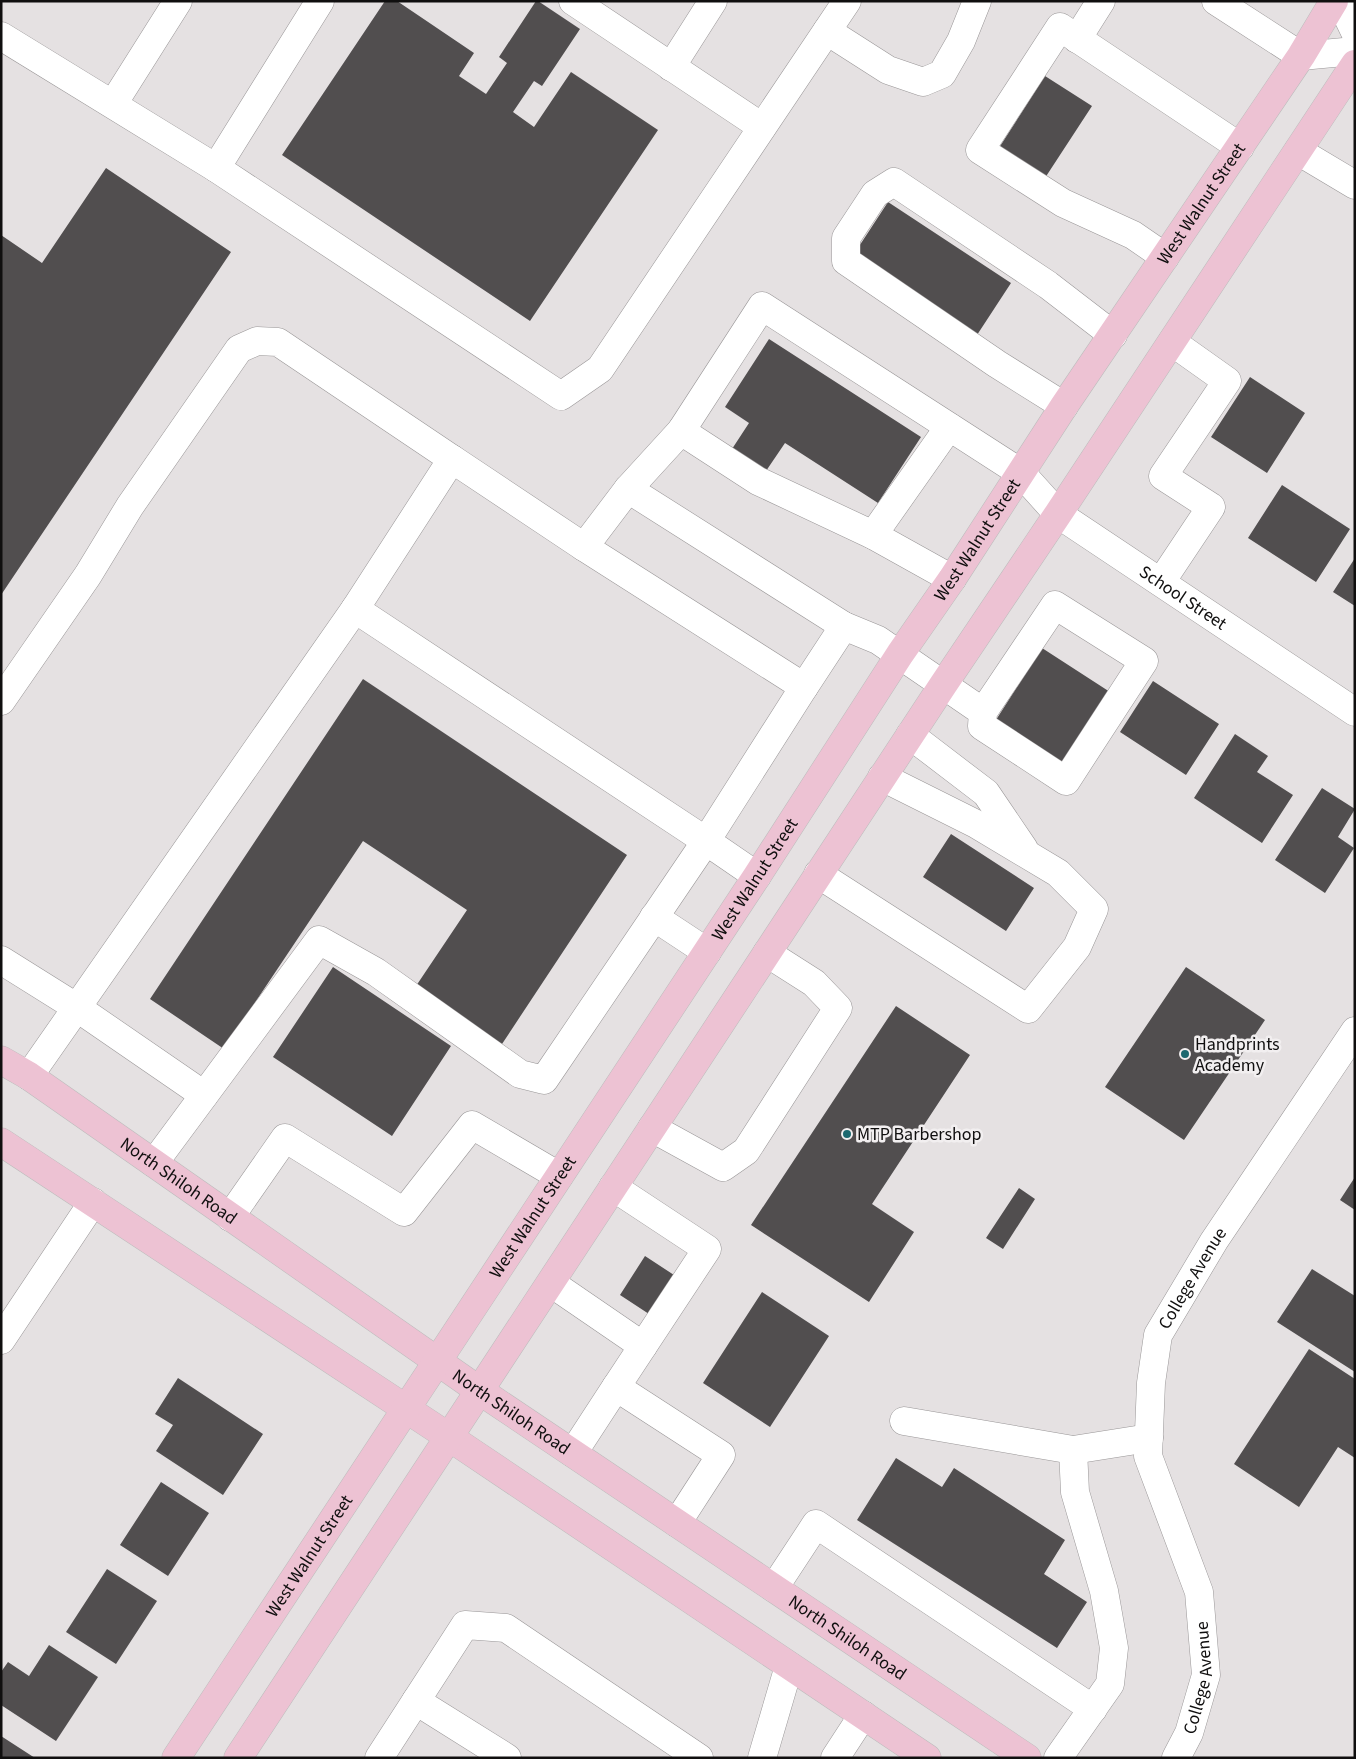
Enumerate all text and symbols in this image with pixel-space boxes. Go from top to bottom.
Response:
street label: West Walnut Street [1151,138,1252,270]
street label: West Walnut Street [928,474,1027,607]
street label: School Street [1134,560,1232,636]
street label: West Walnut Street [706,813,804,946]
place label: Handprints Academy [1195,1032,1280,1078]
marker: Handprints Academy [1179,1048,1191,1060]
place label: MTP Barbershop [857,1122,982,1147]
marker: MTP Barbershop [841,1128,853,1140]
street label: North Shiloh Road [115,1131,242,1231]
street label: West Walnut Street [483,1151,582,1283]
street label: College Avenue [1152,1222,1233,1334]
street label: North Shiloh Road [447,1363,575,1461]
street label: West Walnut Street [260,1490,359,1622]
street label: North Shiloh Road [783,1589,911,1687]
street label: College Avenue [1177,1620,1219,1737]

